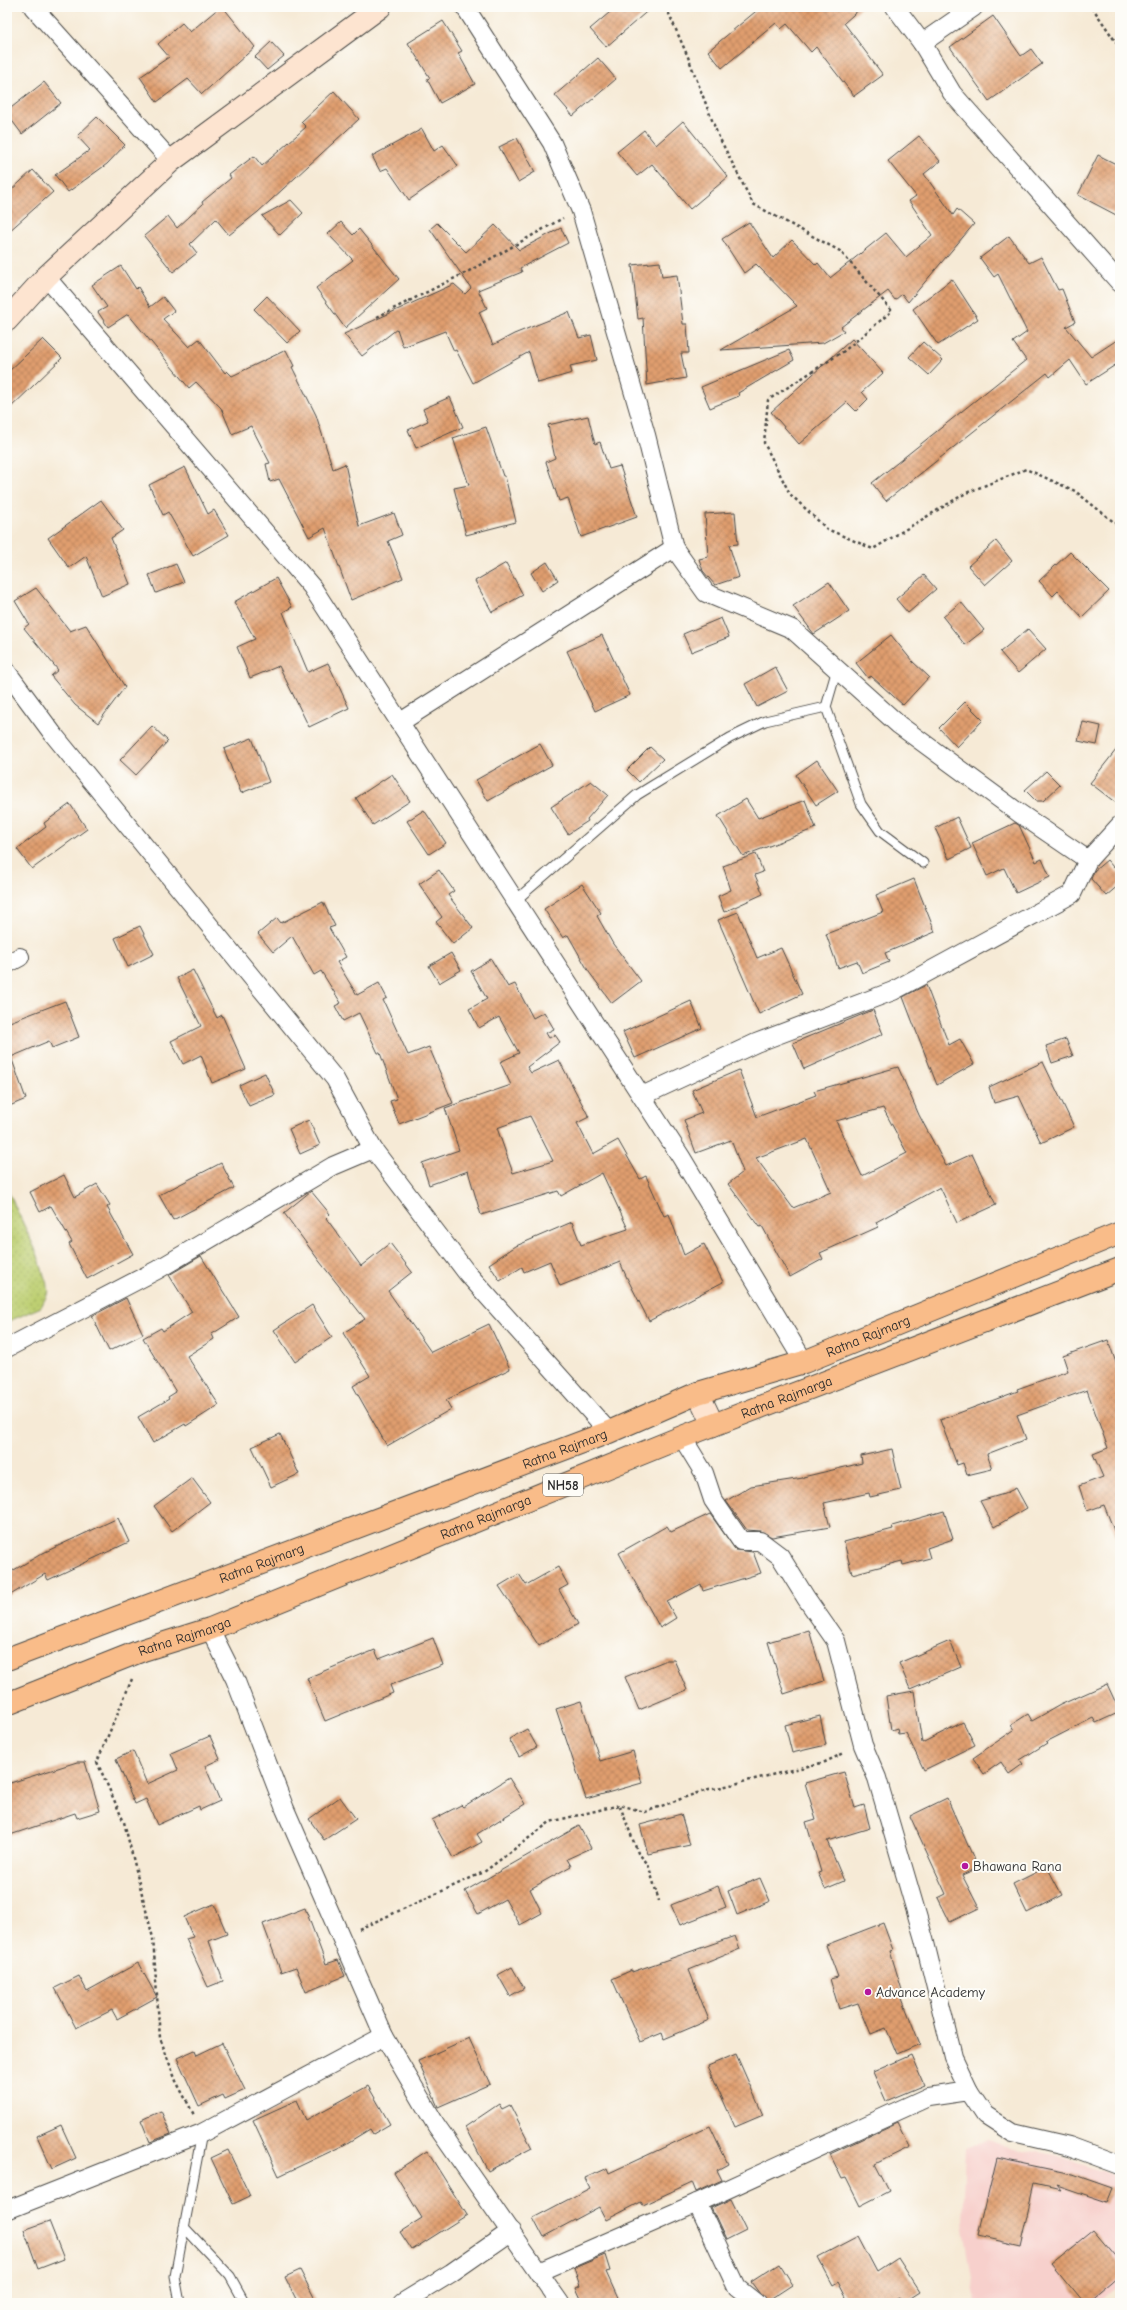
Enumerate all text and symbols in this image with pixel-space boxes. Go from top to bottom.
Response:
street label: Ratna Rajmarg [824,1312,913,1361]
street label: Ratna Rajmarga [739,1372,835,1423]
street label: Ratna Rajmarg [520,1425,610,1473]
road number: NH58 [543,1474,583,1496]
street label: Ratna Rajmarga [438,1491,534,1543]
street label: Ratna Rajmarg [217,1540,306,1587]
street label: Ratna Rajmarga [136,1613,233,1660]
place label: Bhawana Rana [973,1858,1062,1875]
marker: Bhawana Rana [960,1861,970,1871]
place label: Advance Academy [876,1984,986,2001]
marker: Advance Academy [863,1987,873,1997]

